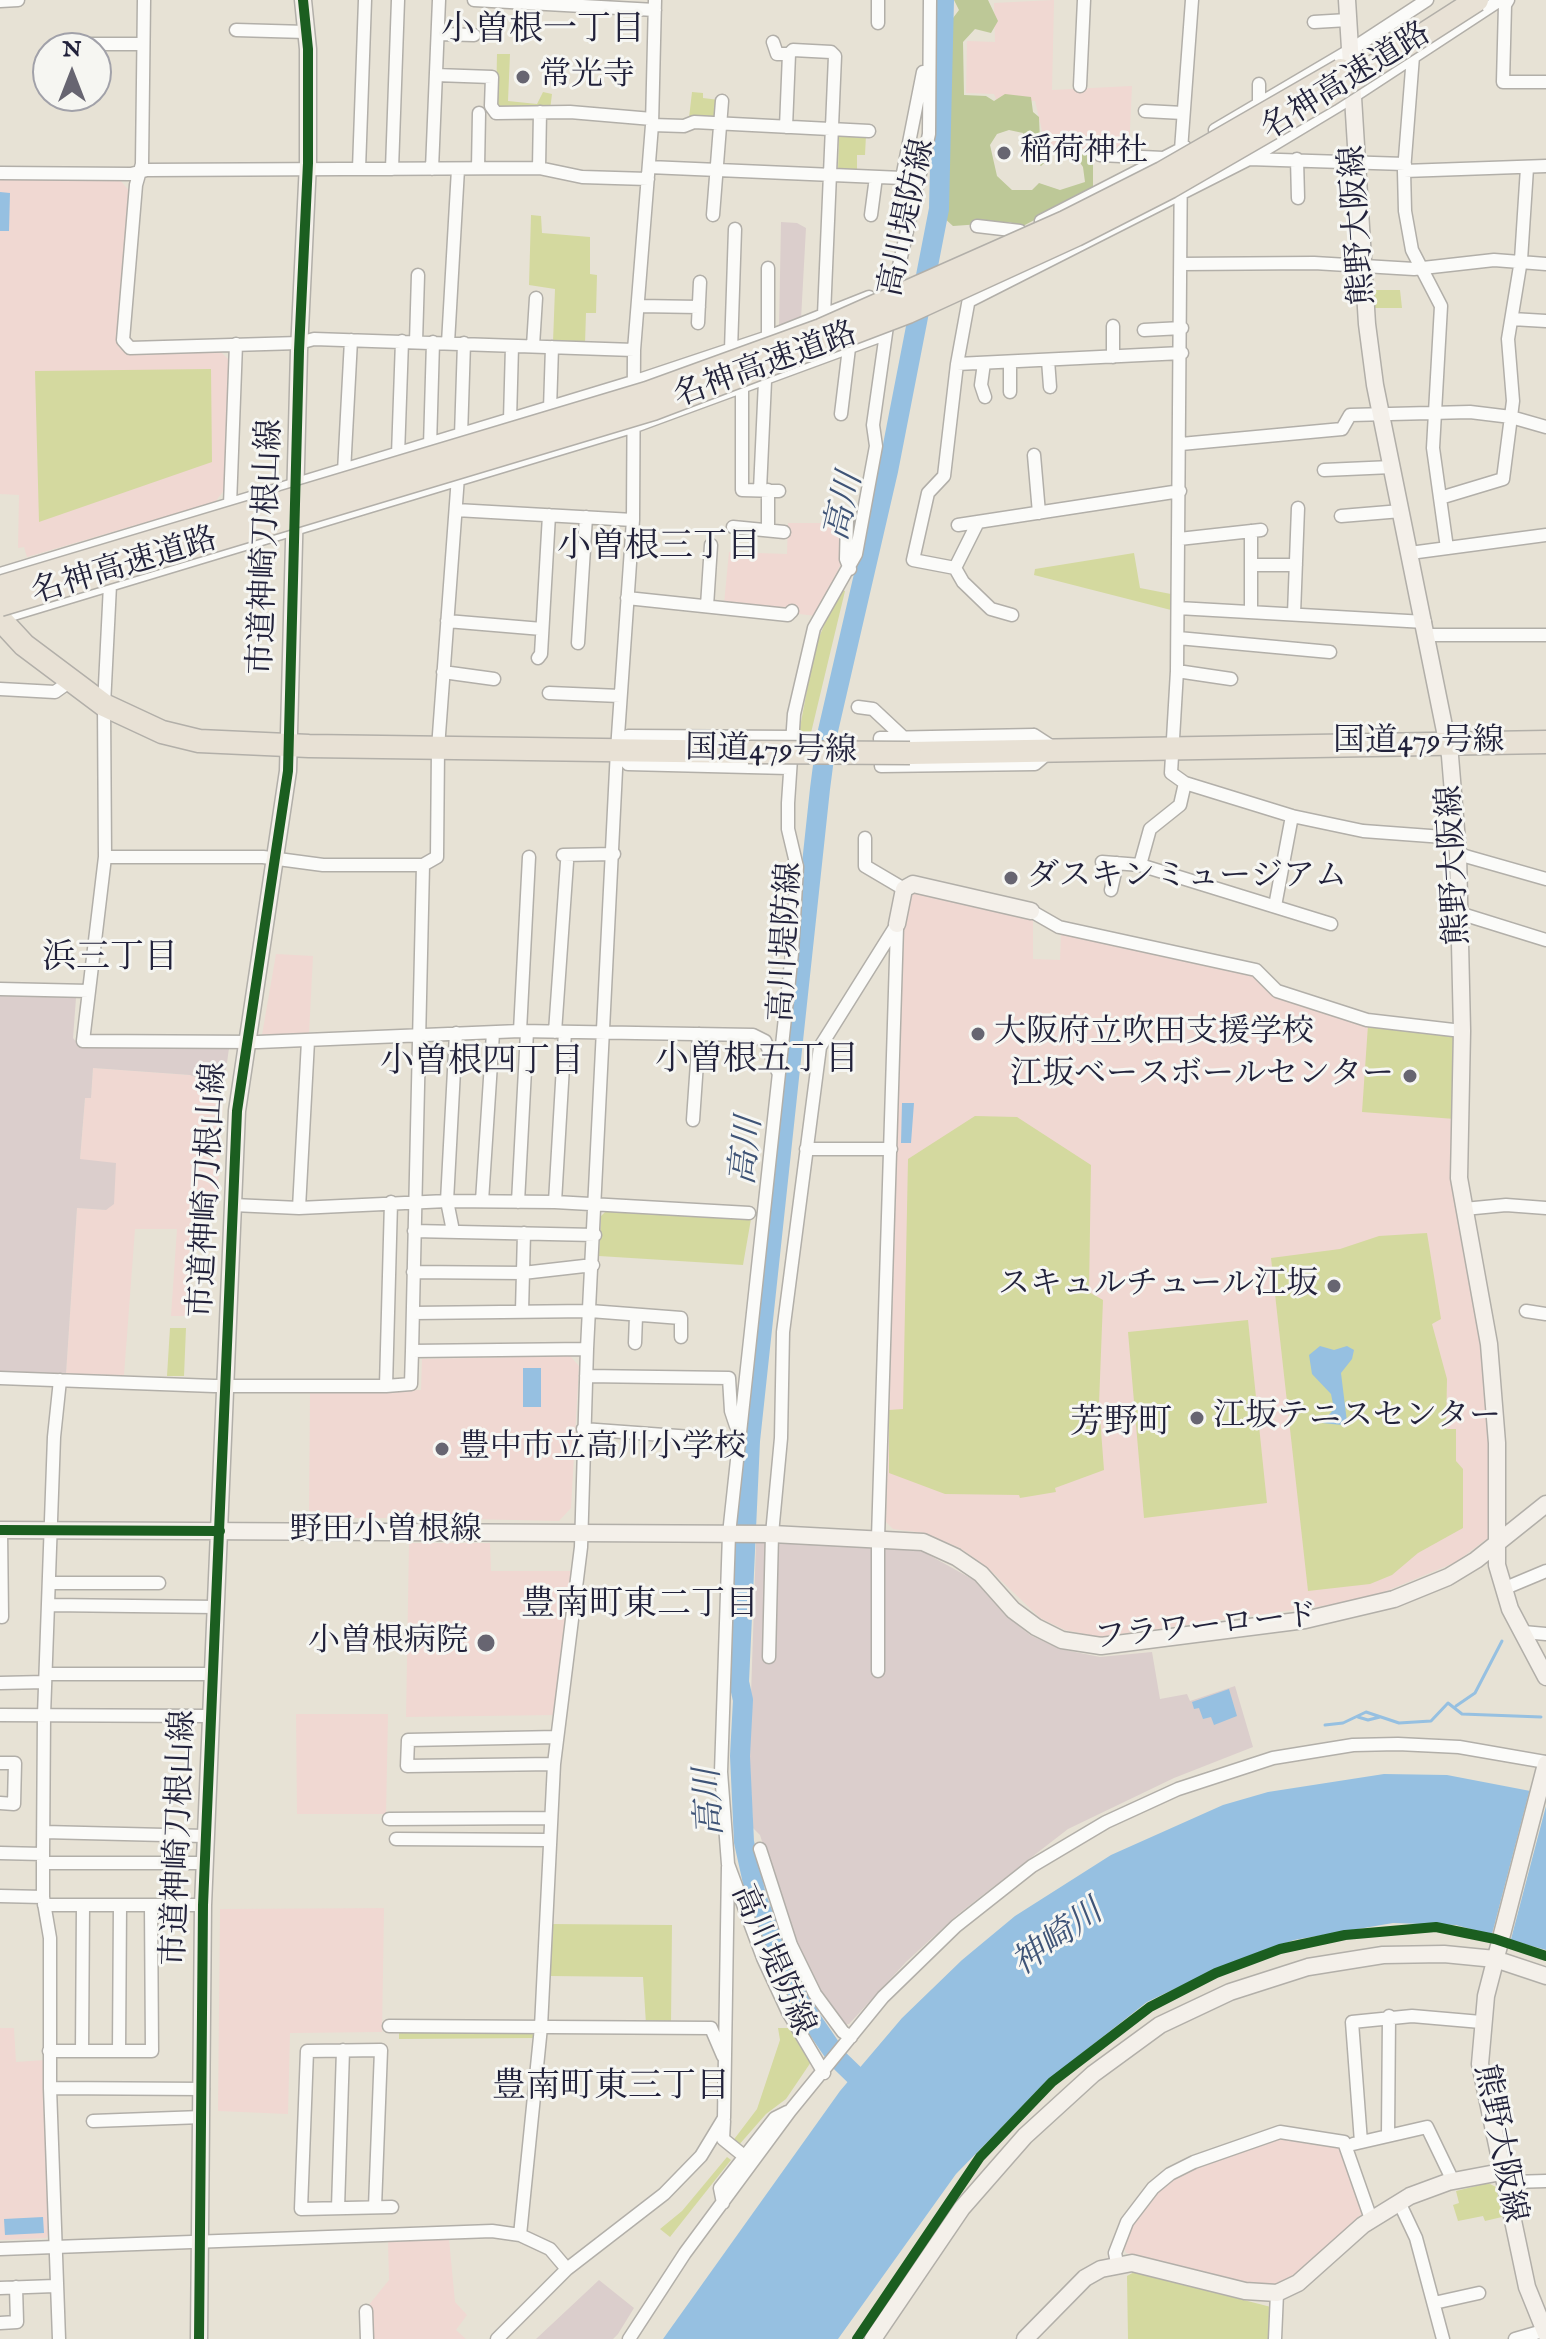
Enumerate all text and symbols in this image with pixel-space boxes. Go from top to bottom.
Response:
district label: 小曽根一丁目 [441,12,645,52]
street label: 名神高速道路 [1255,16,1439,150]
north arrow [32,32,112,112]
text: N [62,36,82,64]
place label: 常光寺 [539,58,635,96]
marker: 常光寺 [514,68,532,86]
place label: 稲荷神社 [1020,134,1148,172]
street label: 高川堤防線 [874,136,944,300]
marker: 稲荷神社 [995,144,1013,162]
street label: 熊野大阪線 [1335,144,1385,306]
street label: 名神高速道路 [669,316,863,418]
street label: 市道神崎刀根山線 [244,418,292,676]
water label: 高川 [818,469,874,545]
street label: 名神高速道路 [28,522,222,614]
district label: 小曽根三丁目 [557,529,761,569]
street label: 国道479号線 [1333,724,1505,762]
street label: 国道479号線 [685,731,857,773]
street label: 熊野大阪線 [1433,784,1479,946]
place label: ダスキンミュージアム [1027,859,1347,897]
street label: 高川堤防線 [765,861,811,1023]
marker: ダスキンミュージアム [1002,869,1020,887]
district label: 浜三丁目 [42,940,178,980]
place label: 大阪府立吹田支援学校 [994,1015,1314,1053]
marker: 大阪府立吹田支援学校 [969,1025,987,1043]
district label: 小曽根五丁目 [655,1042,859,1082]
district label: 小曽根四丁目 [380,1044,584,1084]
place label: 江坂ベースボールセンター [1010,1057,1394,1095]
street label: 市道神崎刀根山線 [184,1061,236,1319]
marker: 江坂ベースボールセンター [1401,1067,1419,1085]
water label: 高川 [725,1115,773,1187]
place label: スキュルチュール江坂 [998,1267,1318,1305]
marker: スキュルチュール江坂 [1325,1277,1343,1295]
place label: 江坂テニスセンター [1213,1399,1501,1437]
district label: 芳野町 [1070,1405,1172,1445]
marker: 江坂テニスセンター [1188,1409,1206,1427]
place label: 豊中市立高川小学校 [458,1430,746,1468]
marker: 豊中市立高川小学校 [433,1440,451,1458]
street label: 野田小曽根線 [290,1513,482,1551]
district label: 豊南町東二丁目 [521,1587,759,1627]
street label: フラワーロード [1093,1598,1319,1660]
place label: 小曽根病院 [308,1624,468,1662]
marker: 小曽根病院 [475,1632,497,1654]
street label: 市道神崎刀根山線 [157,1709,205,1967]
water label: 高川 [690,1767,734,1837]
street label: 高川堤防線 [721,1880,821,2042]
water label: 神崎川 [1006,1894,1112,1986]
street label: 熊野大阪線 [1464,2062,1532,2226]
district label: 豊南町東三丁目 [492,2069,730,2109]

